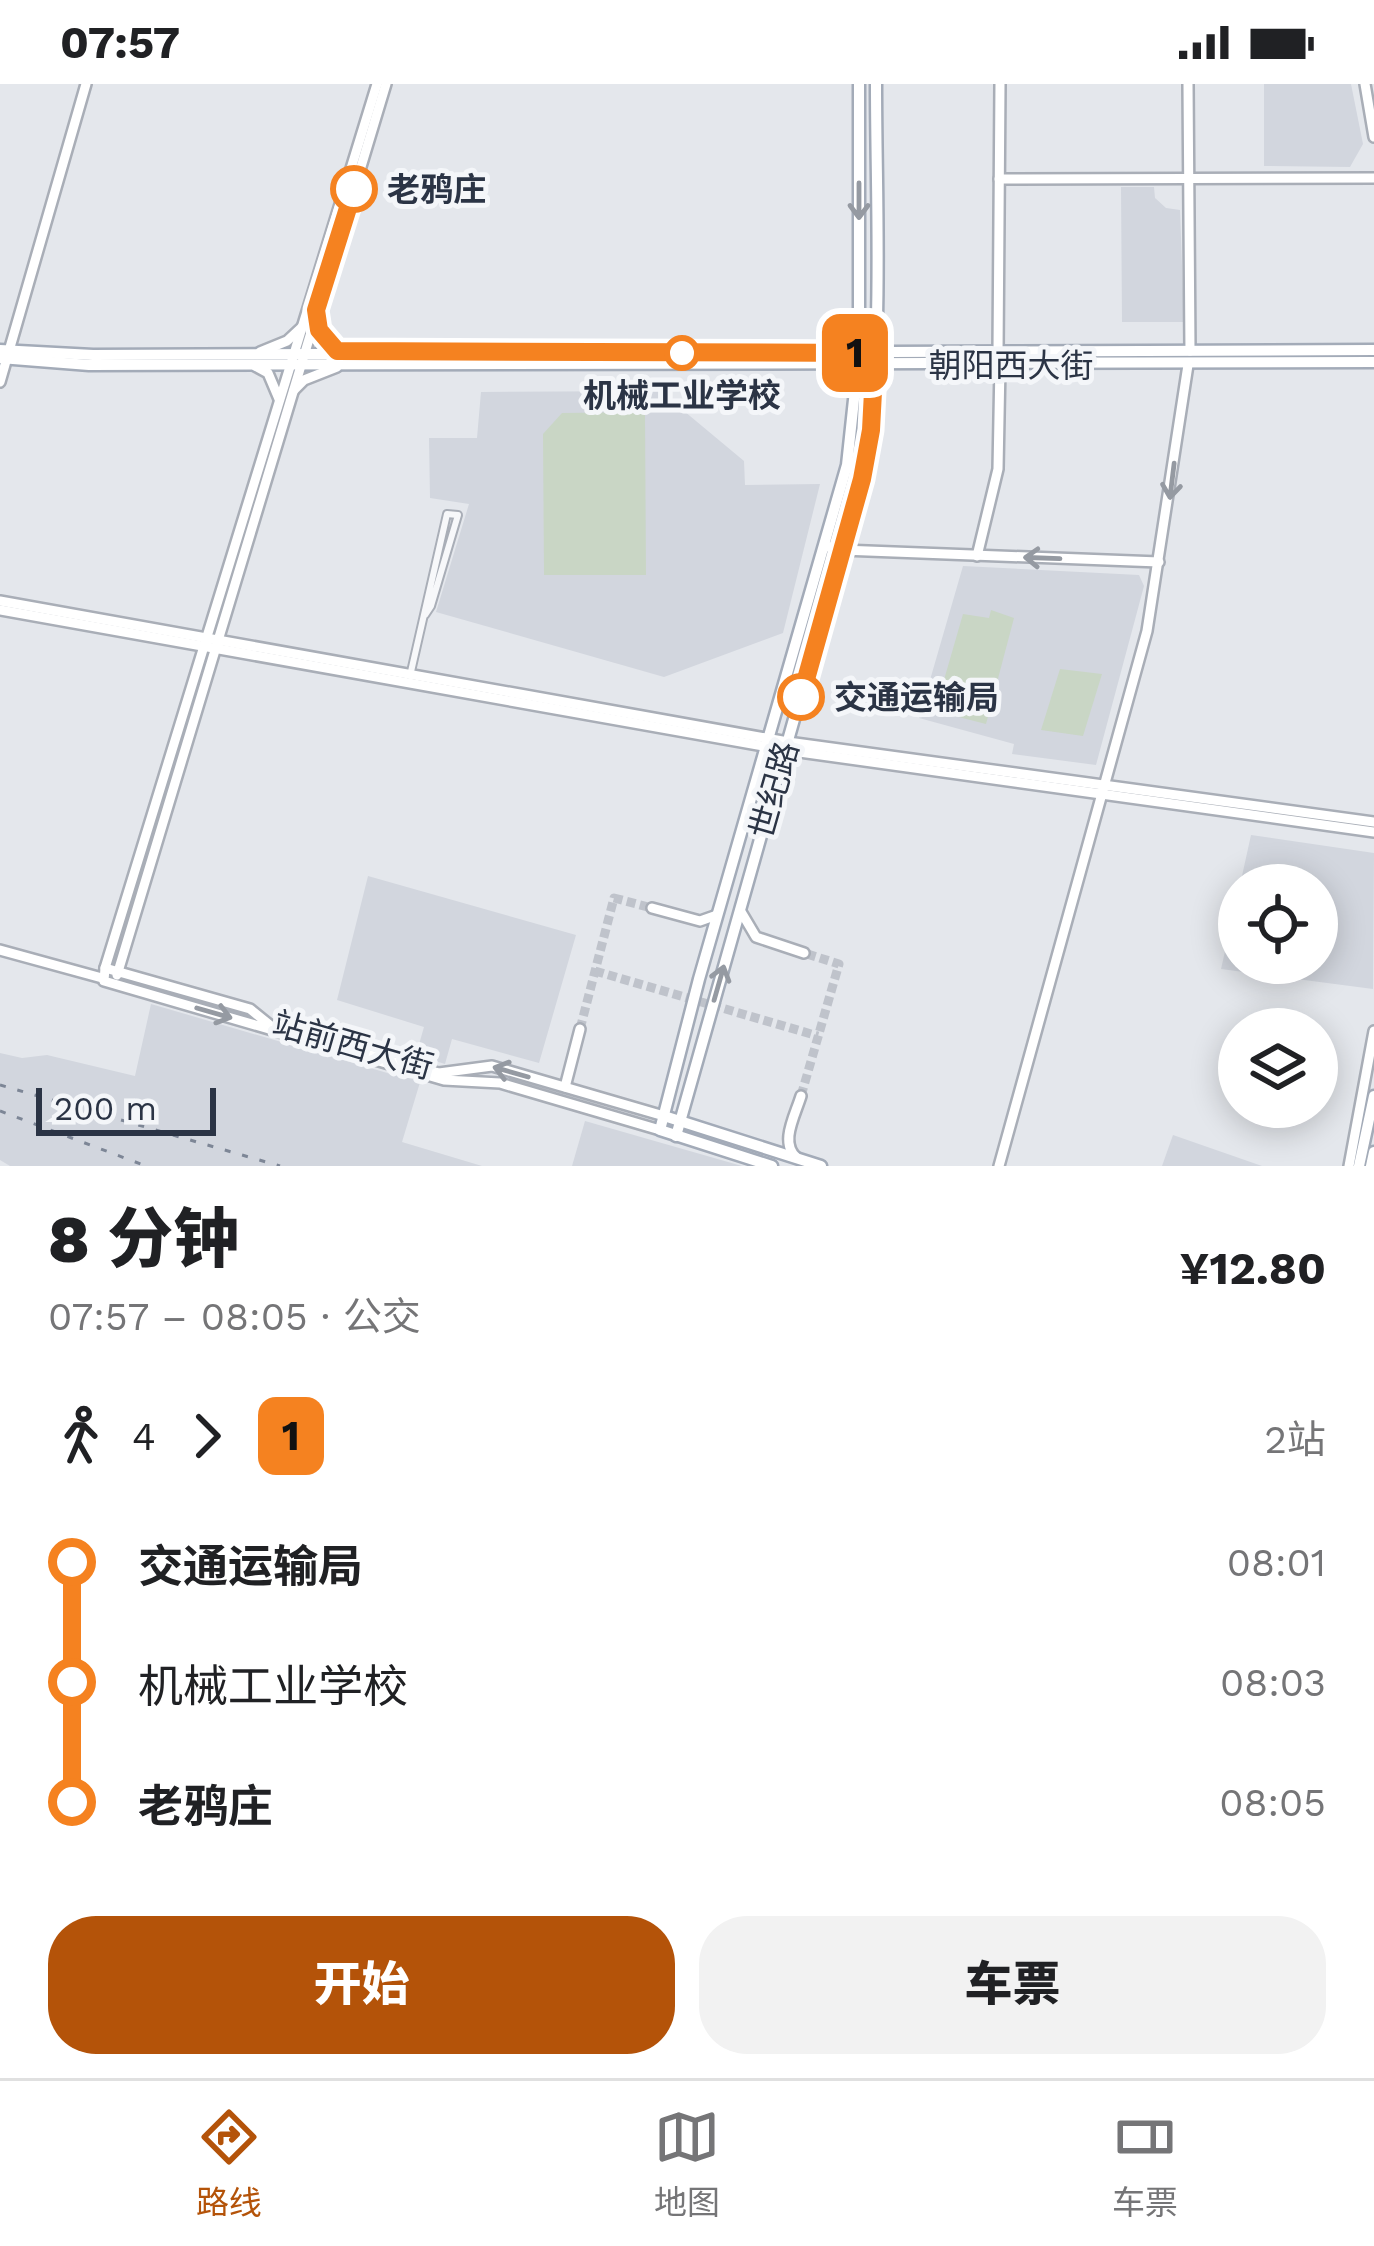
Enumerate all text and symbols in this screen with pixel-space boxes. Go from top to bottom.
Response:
text: 07:57 [60,16,180,69]
marker: 老鸦庄 [332,167,376,211]
place label: 老鸦庄 [387,170,486,209]
one-way arrow [848,181,870,220]
line badge: 1 [816,314,894,392]
text: 1 [846,328,864,377]
marker: 机械工业学校 [666,337,698,369]
street label: 朝阳西大街 [929,346,1094,385]
place label: 机械工业学校 [583,376,781,415]
one-way arrow [1160,460,1183,499]
one-way arrow [1023,546,1062,569]
marker: 交通运输局 [779,675,823,719]
place label: 交通运输局 [834,678,999,717]
street label: 世纪路 [742,737,806,843]
map controls [1218,864,1338,1128]
button: locate [1218,864,1338,984]
one-way arrow [709,965,731,1003]
one-way arrow [195,1004,233,1026]
street label: 站前西大街 [268,1004,438,1086]
button: layers [1218,1008,1338,1128]
one-way arrow [493,1060,531,1082]
scale bar [36,1082,216,1135]
text: 200 m [54,1089,157,1128]
text: 8 分钟 [48,1201,239,1278]
text: ¥12.80 [1180,1242,1326,1295]
text: 07:57 – 08:05 · 公交 [48,1294,421,1339]
icon: walk [48,1403,114,1469]
icon: forward [174,1403,240,1469]
text: 1 [282,1411,300,1460]
text: 4 [132,1414,156,1459]
text: 2站 [1264,1417,1326,1462]
text: 交通运输局 [138,1540,363,1593]
text: 08:01 [1227,1540,1326,1585]
text: 机械工业学校 [138,1660,408,1713]
text: 08:03 [1220,1660,1326,1705]
text: 老鸦庄 [138,1780,273,1833]
text: 08:05 [1219,1780,1326,1825]
button: 开始 [48,1916,675,2054]
button: 车票 [699,1916,1326,2054]
tab: 路线 [196,2104,262,2224]
tab: 地图 [654,2104,720,2224]
tab: 车票 [1112,2104,1178,2224]

